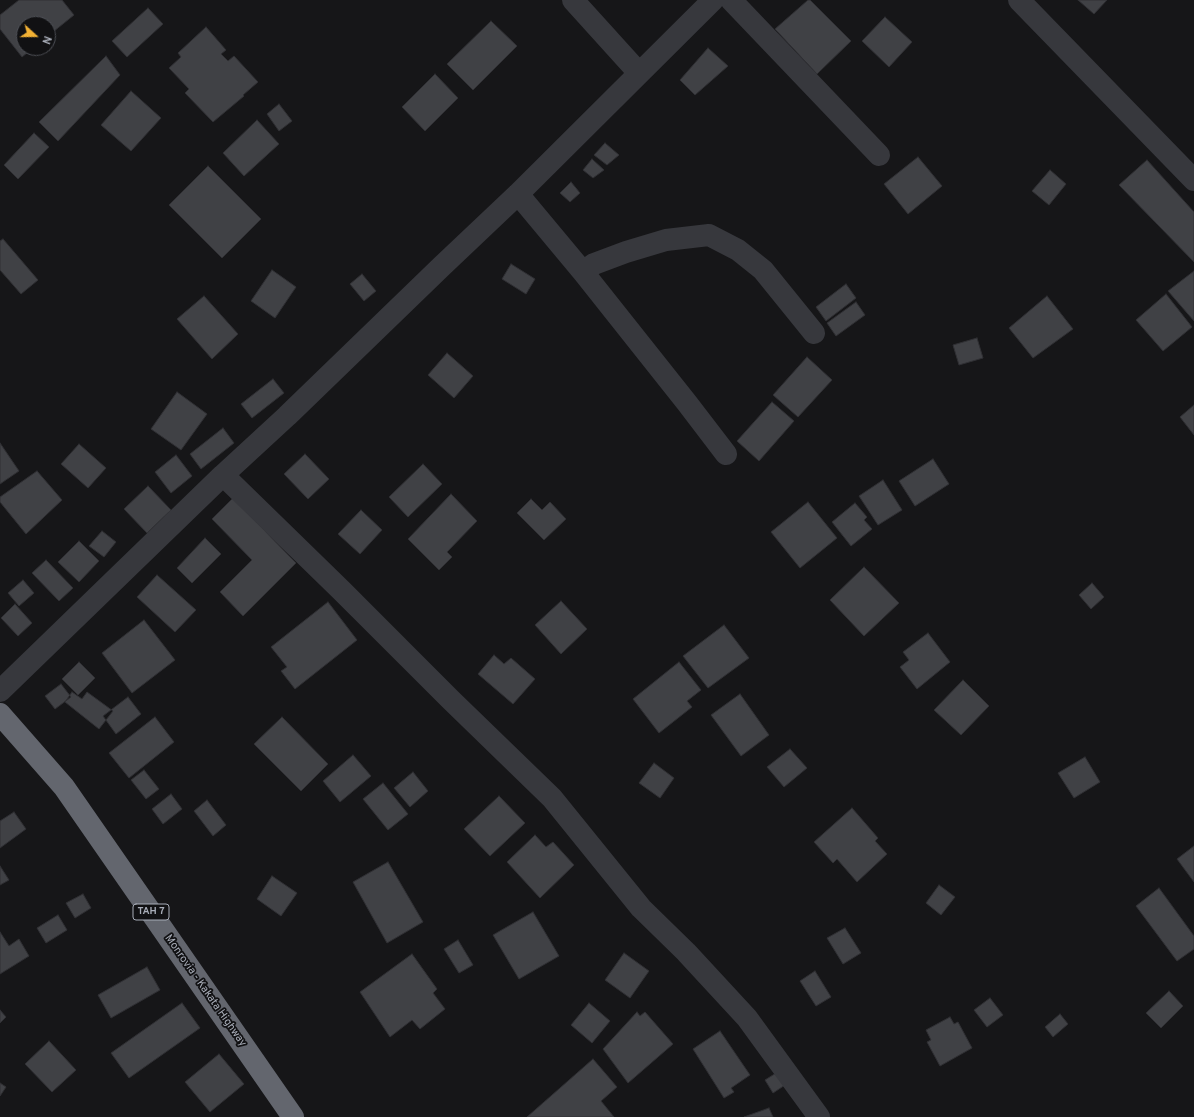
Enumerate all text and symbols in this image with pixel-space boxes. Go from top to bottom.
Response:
north arrow [16,16,56,56]
text: N [38,34,54,46]
road number: TAH 7 [133,904,169,920]
street label: Monrovia - Kakata Highway [161,932,249,1050]

